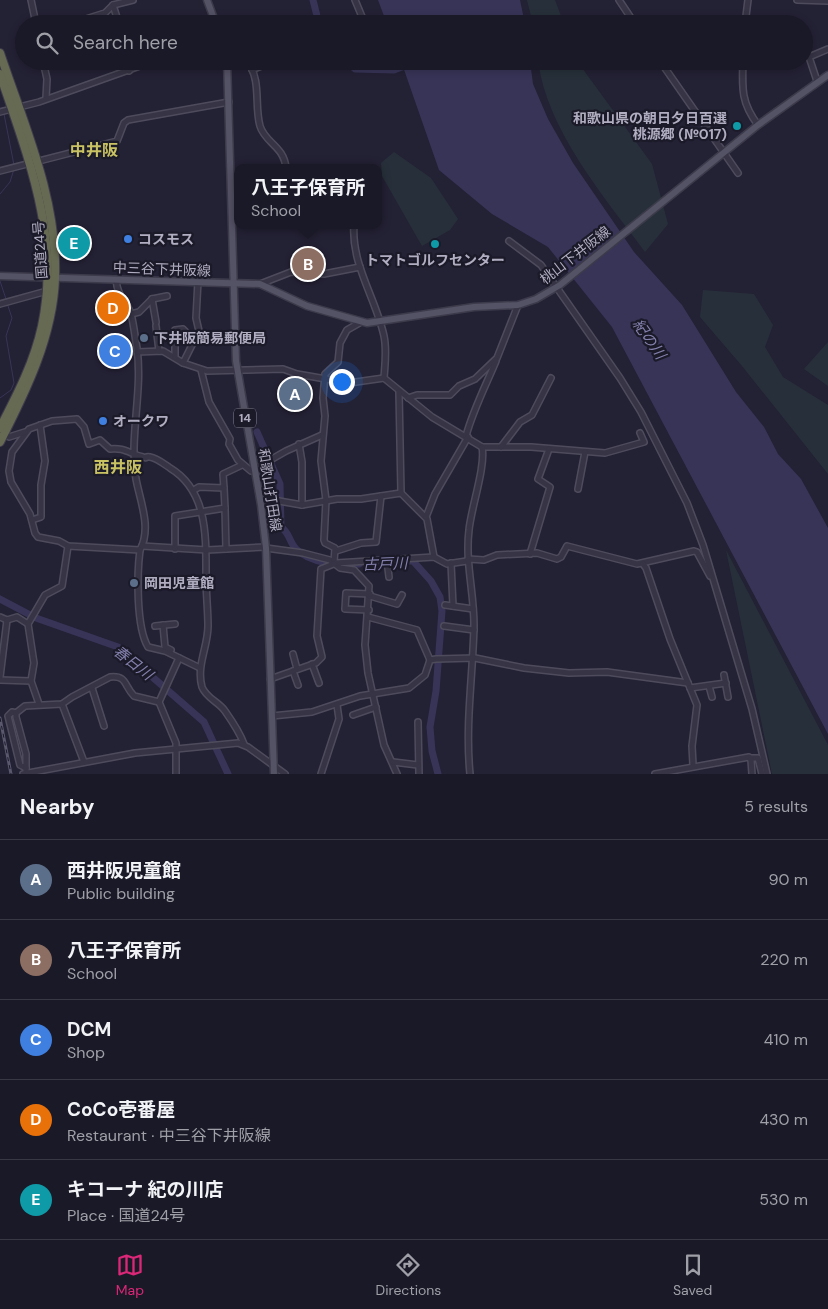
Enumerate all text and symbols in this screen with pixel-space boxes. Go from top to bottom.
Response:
search box [15,15,813,70]
icon: search [33,29,61,57]
text: Search here [73,30,178,55]
place label: 和歌山県の朝日夕日百選 桃源郷 (№017) [573,109,727,143]
marker: 和歌山県の朝日夕日百選 桃源郷 (№017) [731,120,743,132]
district label: 中井阪 [70,140,118,161]
popup [234,164,382,229]
text: 八王子保育所 [251,175,365,200]
text: School [251,200,301,221]
street label: 国道24号 [29,220,51,280]
street label: 桃山下井阪線 [536,222,614,288]
pin: E [58,224,90,262]
place label: コスモス [138,230,194,248]
marker: コスモス [122,233,134,245]
marker: トマトゴルフセンター [429,238,441,250]
pin: B [292,245,324,283]
place label: トマトゴルフセンター [365,251,505,269]
street label: 中三谷下井阪線 [113,258,211,280]
pin: D [97,289,129,327]
water label: 紀の川 [628,315,671,365]
place label: 下井阪簡易郵便局 [154,329,266,347]
pin: C [99,332,131,370]
marker: 下井阪簡易郵便局 [138,332,150,344]
your location [329,369,355,395]
pin: A [279,375,311,413]
road number: 14 [234,408,256,428]
place label: オークワ [113,412,169,430]
marker: オークワ [97,415,109,427]
street label: 和歌山打田線 [255,447,285,533]
district label: 西井阪 [94,457,142,478]
water label: 古戸川 [362,553,410,575]
place label: 岡田児童館 [144,574,214,592]
marker: 岡田児童館 [128,577,140,589]
water label: 春日川 [109,641,158,686]
text: Nearby [20,793,94,821]
text: 5 results [744,796,808,817]
text: 西井阪児童館 [67,858,181,883]
text: A [30,869,42,890]
text: 90 m [768,869,808,890]
text: Public building [67,883,175,904]
text: 八王子保育所 [67,938,181,963]
text: B [31,949,41,970]
text: 220 m [760,949,808,970]
text: School [67,963,117,984]
text: DCM [67,1017,111,1042]
text: C [30,1029,42,1050]
text: 410 m [764,1029,808,1050]
text: Shop [67,1042,105,1063]
text: CoCo壱番屋 [67,1097,175,1122]
text: D [30,1109,42,1130]
text: 430 m [759,1109,808,1130]
text: Restaurant · 中三谷下井阪線 [67,1125,271,1146]
text: キコーナ 紀の川店 [67,1177,223,1202]
text: E [31,1189,41,1210]
text: 530 m [759,1189,808,1210]
text: Place · 国道24号 [67,1205,185,1226]
tab: Map [116,1251,144,1299]
tab: Directions [376,1251,441,1299]
tab: Saved [673,1251,712,1299]

